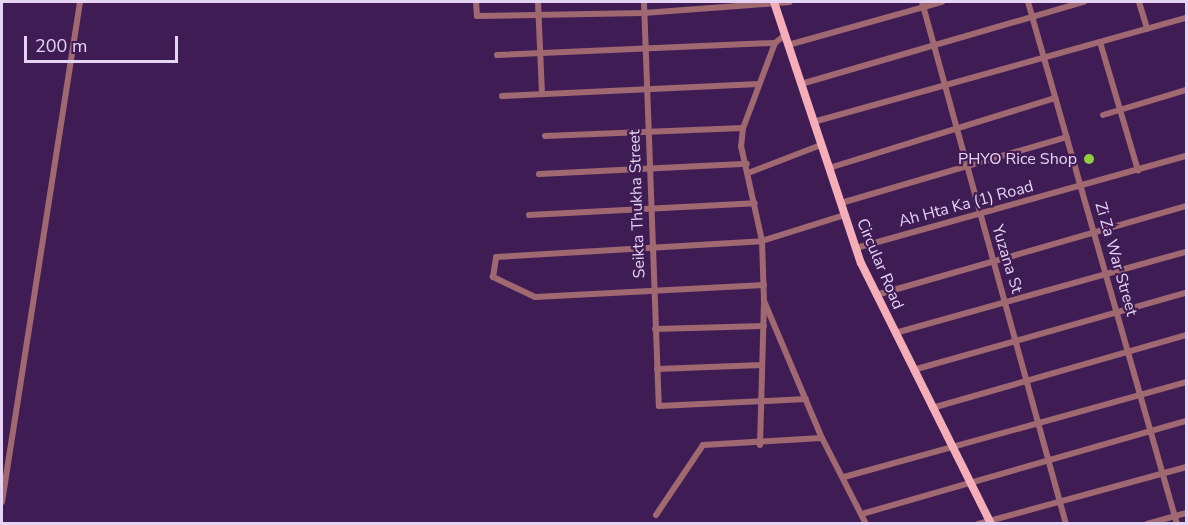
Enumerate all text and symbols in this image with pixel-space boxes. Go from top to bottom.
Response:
scale bar [27,24,182,62]
text: 200 m [35,34,87,58]
street label: Seikta Thukha Street [625,129,649,279]
place label: PHYO Rice Shop [958,149,1077,169]
marker: PHYO Rice Shop [1082,152,1096,166]
street label: Ah Hta Ka (1) Road [896,177,1036,231]
street label: Zi Za War Street [1091,200,1141,318]
street label: Circular Road [852,216,908,312]
street label: Yuzana St [988,223,1026,295]

